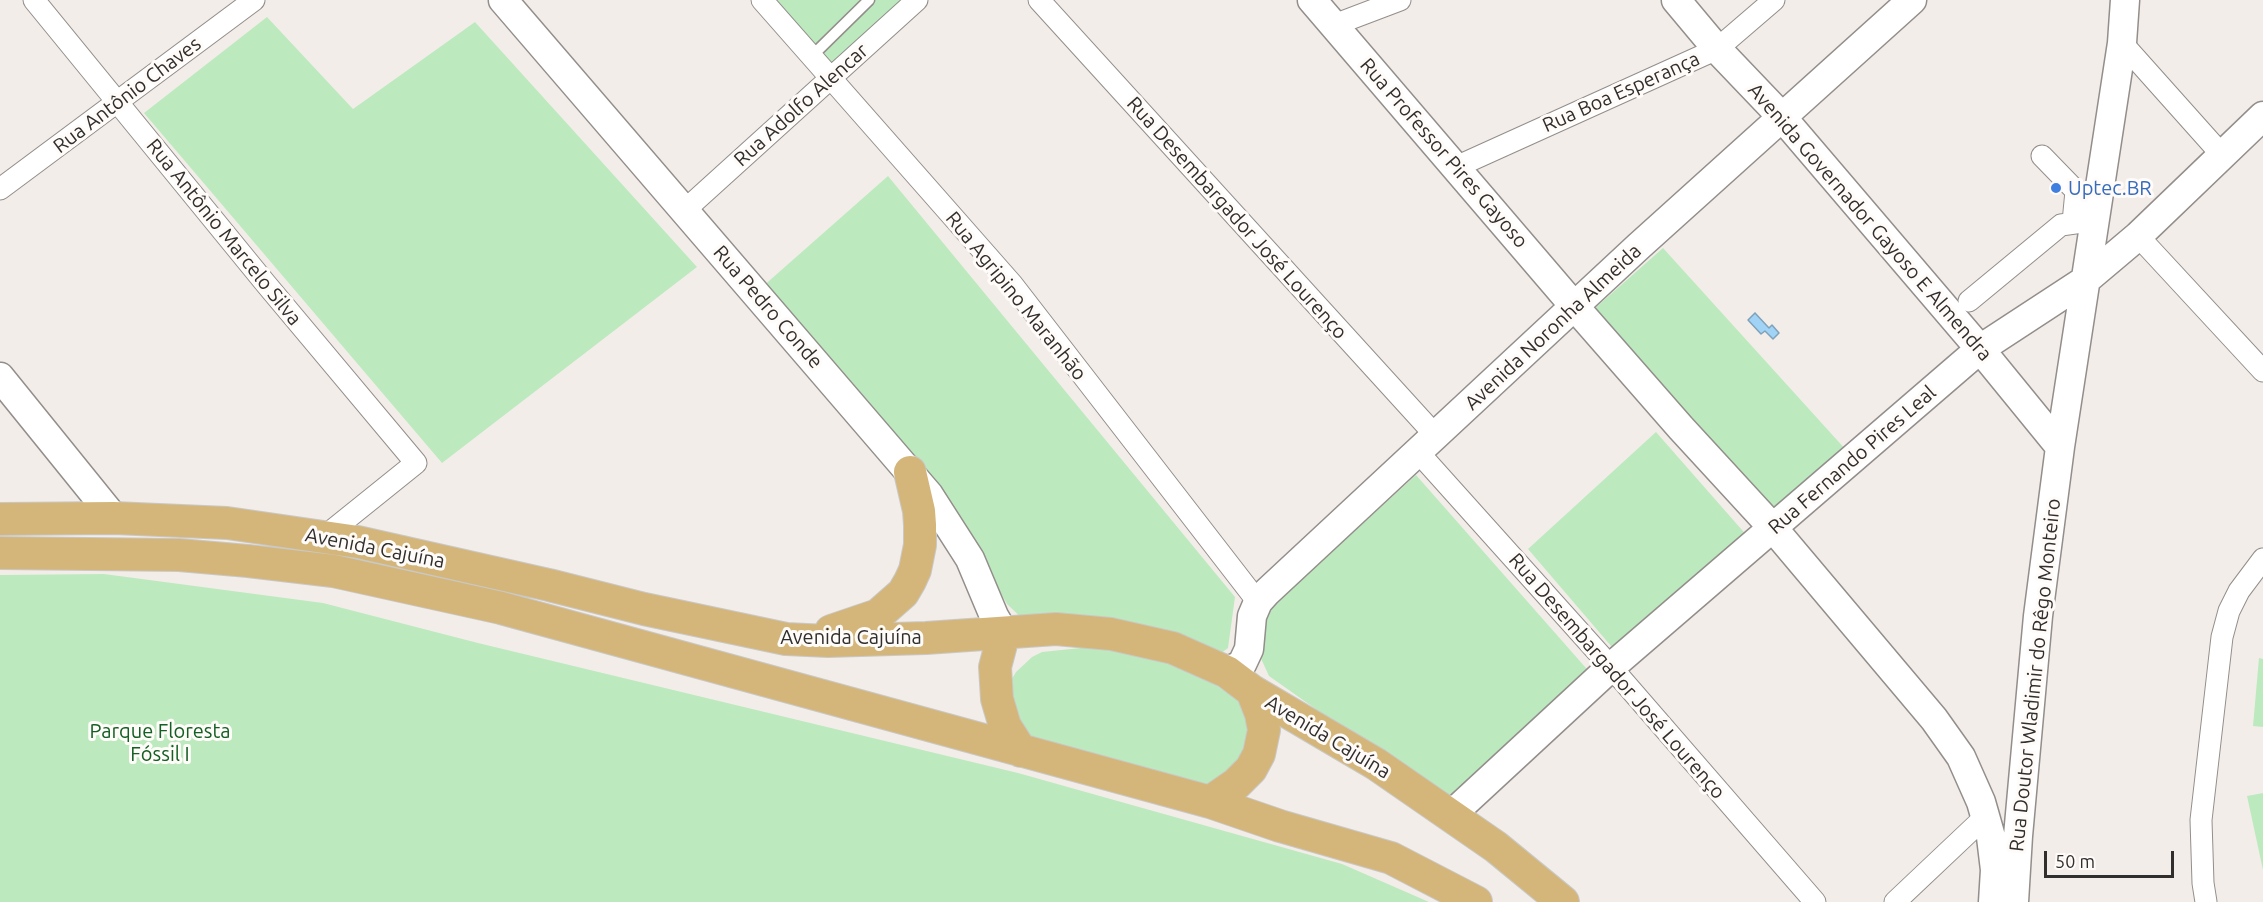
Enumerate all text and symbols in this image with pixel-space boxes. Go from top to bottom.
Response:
street label: Rua Antônio Chaves [48,32,206,158]
street label: Rua Adolfo Alencar [729,39,873,171]
street label: Rua Boa Esperança [1539,47,1703,137]
street label: Rua Professor Pires Gayoso [1355,53,1533,253]
street label: Avenida Governador Gayoso E Almendra [1743,78,1997,366]
street label: Rua Desembargador José Lourenço [1122,92,1352,344]
street label: Rua Antônio Marcelo Silva [141,134,307,330]
place label: Uptec.BR [2068,176,2152,200]
marker: Uptec.BR [2049,181,2063,195]
street label: Rua Agripino Maranhão [941,207,1091,385]
street label: Avenida Noronha Almeida [1460,239,1646,415]
street label: Rua Pedro Conde [708,241,828,373]
street label: Rua Fernando Pires Leal [1763,381,1941,539]
street label: Rua Doutor Wladimir do Rêgo Monteiro [2004,497,2066,853]
street label: Avenida Cajuína [303,523,447,573]
street label: Rua Desembargador José Lourenço [1504,548,1730,804]
street label: Avenida Cajuína [780,625,922,649]
street label: Avenida Cajuína [1261,690,1395,784]
park label: Parque Floresta Fóssil I [89,719,231,766]
scale bar [2047,839,2178,877]
text: 50 m [2055,851,2095,871]

